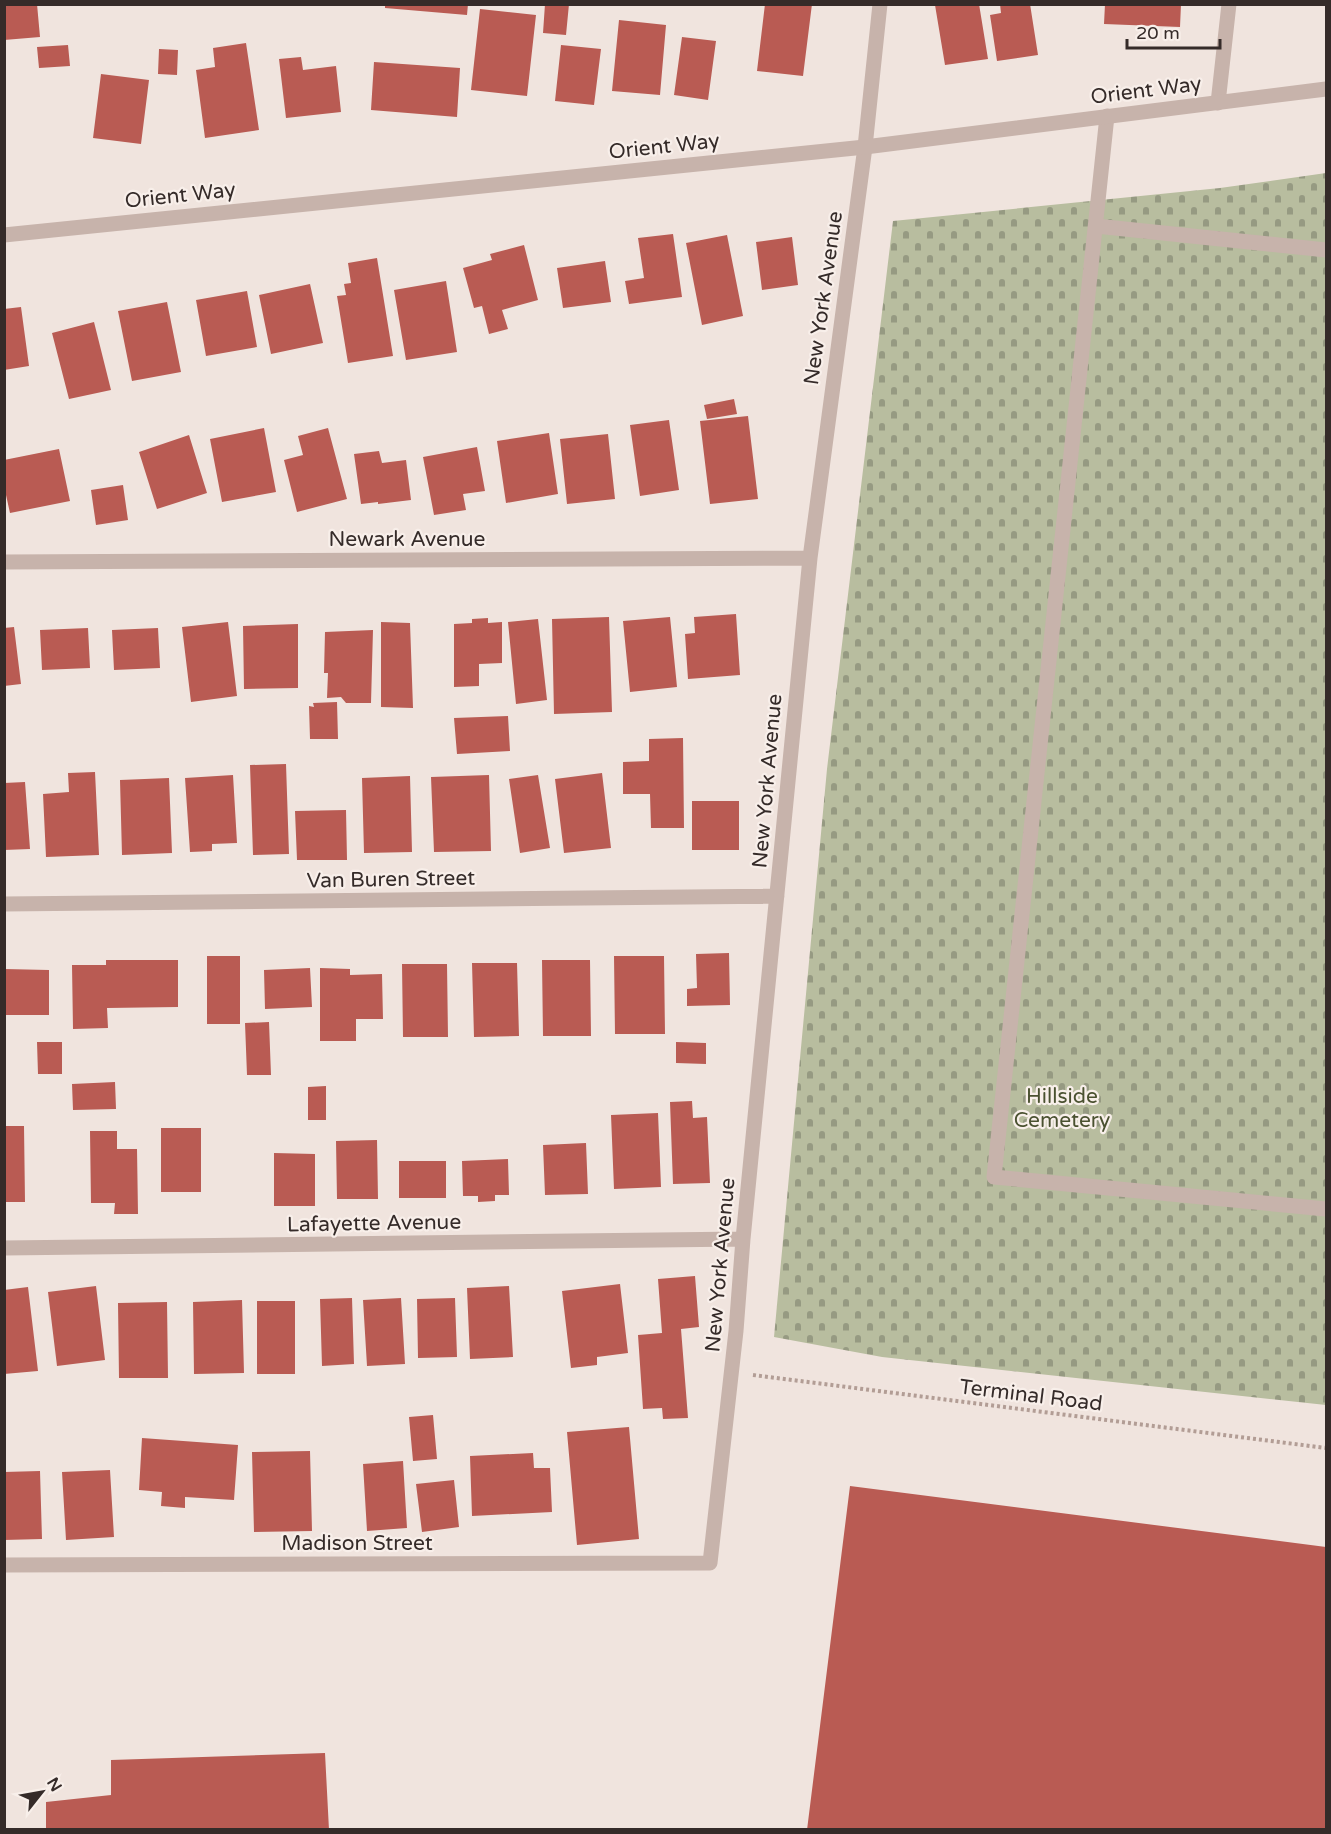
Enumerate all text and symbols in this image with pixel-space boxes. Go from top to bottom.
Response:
scale bar [1127,12,1220,50]
text: 20 m [1136,22,1180,44]
street label: Orient Way [1089,71,1203,110]
street label: Orient Way [607,128,721,165]
street label: Orient Way [123,177,237,214]
street label: New York Avenue [799,209,848,387]
street label: Newark Avenue [329,527,485,552]
street label: New York Avenue [747,693,788,869]
street label: Van Buren Street [307,866,475,893]
park label: Hillside Cemetery [1014,1084,1110,1133]
street label: New York Avenue [700,1177,741,1353]
street label: Lafayette Avenue [287,1209,461,1238]
street label: Terminal Road [958,1374,1104,1417]
street label: Madison Street [281,1531,433,1556]
north arrow [12,1762,72,1822]
text: N [42,1774,66,1795]

